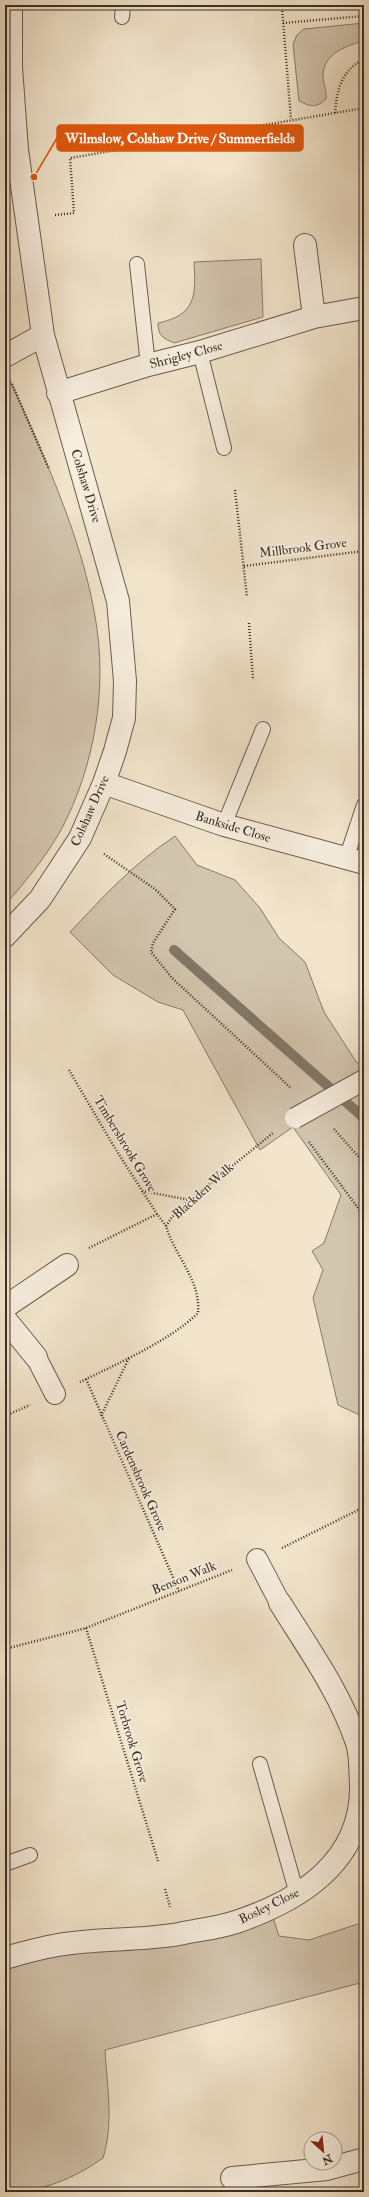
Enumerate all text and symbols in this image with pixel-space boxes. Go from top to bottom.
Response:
callout: Wilmslow, Colshaw Drive / Summerfields [57,125,303,151]
text: Wilmslow, Colshaw Drive / Summerfields [64,130,295,147]
street label: Shrigley Close [148,337,225,373]
street label: Colshaw Drive [67,447,105,525]
street label: Millbrook Grove [258,535,348,561]
street label: Colshaw Drive [67,773,113,849]
street label: Bankside Close [193,808,273,846]
street label: Timbersbrook Grove [90,1093,160,1196]
street label: Blackden Walk [169,1159,237,1223]
street label: Cardensbrook Grove [112,1428,170,1534]
street label: Benson Walk [150,1558,219,1598]
street label: Torbrook Grove [112,1699,152,1785]
street label: Bosley Close [236,1884,303,1928]
north arrow [303,2131,343,2171]
text: N [319,2151,336,2168]

